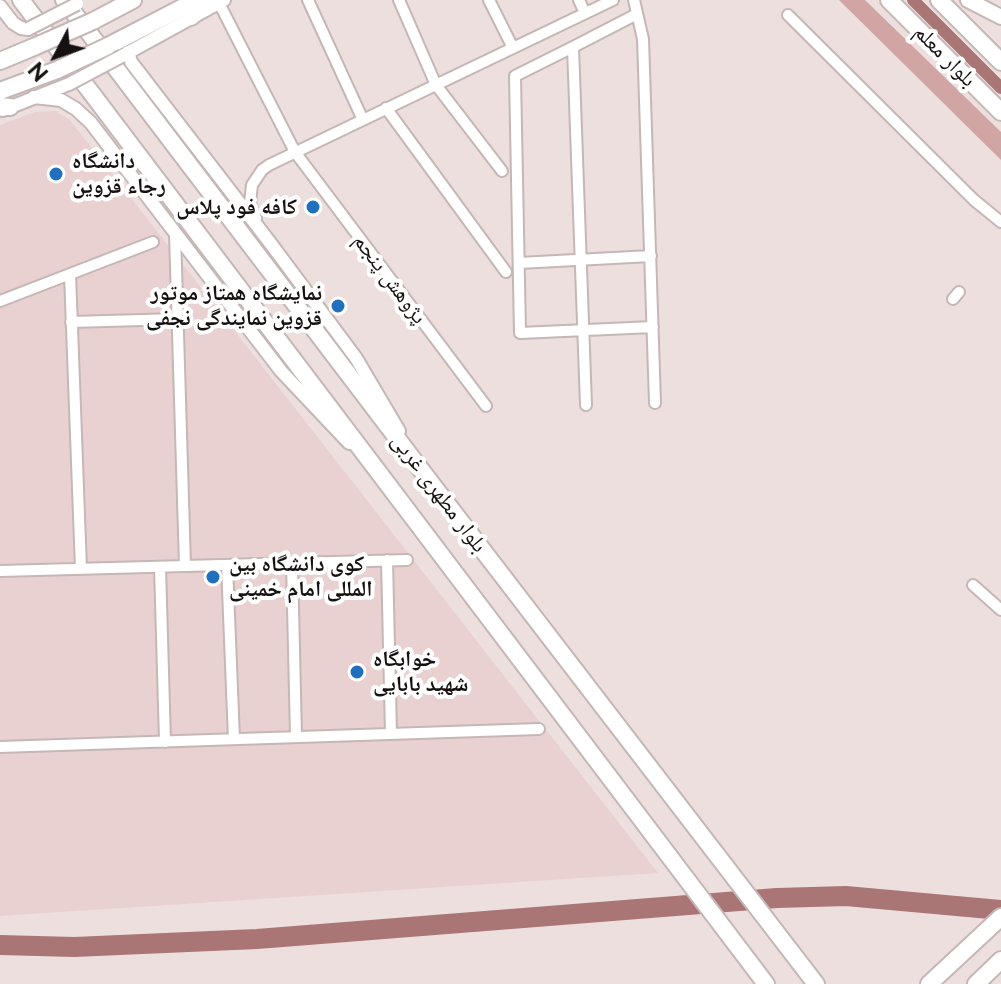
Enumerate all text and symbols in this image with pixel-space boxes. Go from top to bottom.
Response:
north arrow [16,16,96,96]
street label: بلوار معلم [908,19,982,93]
text: N [23,57,53,87]
place label: دانشگاه رجاء قزوین [72,148,166,200]
marker: دانشگاه رجاء قزوین [47,165,65,183]
place label: کافه فود پلاس [176,194,297,220]
marker: کافه فود پلاس [304,198,322,216]
street label: پژوهش پنجم [348,229,432,329]
place label: نمایشگاه همتاز موتور قزوین نمایندگی نجفی [146,280,322,332]
marker: نمایشگاه همتاز موتور قزوین نمایندگی نجفی [329,297,347,315]
street label: بلوار مطهری غربی [386,428,492,558]
place label: کوی دانشگاه بین المللی امام خمینی [229,551,373,602]
marker: کوی دانشگاه بین المللی امام خمینی [204,568,222,586]
place label: خوابگاه شهید بابایی [373,646,469,698]
marker: خوابگاه شهید بابایی [348,663,366,681]

